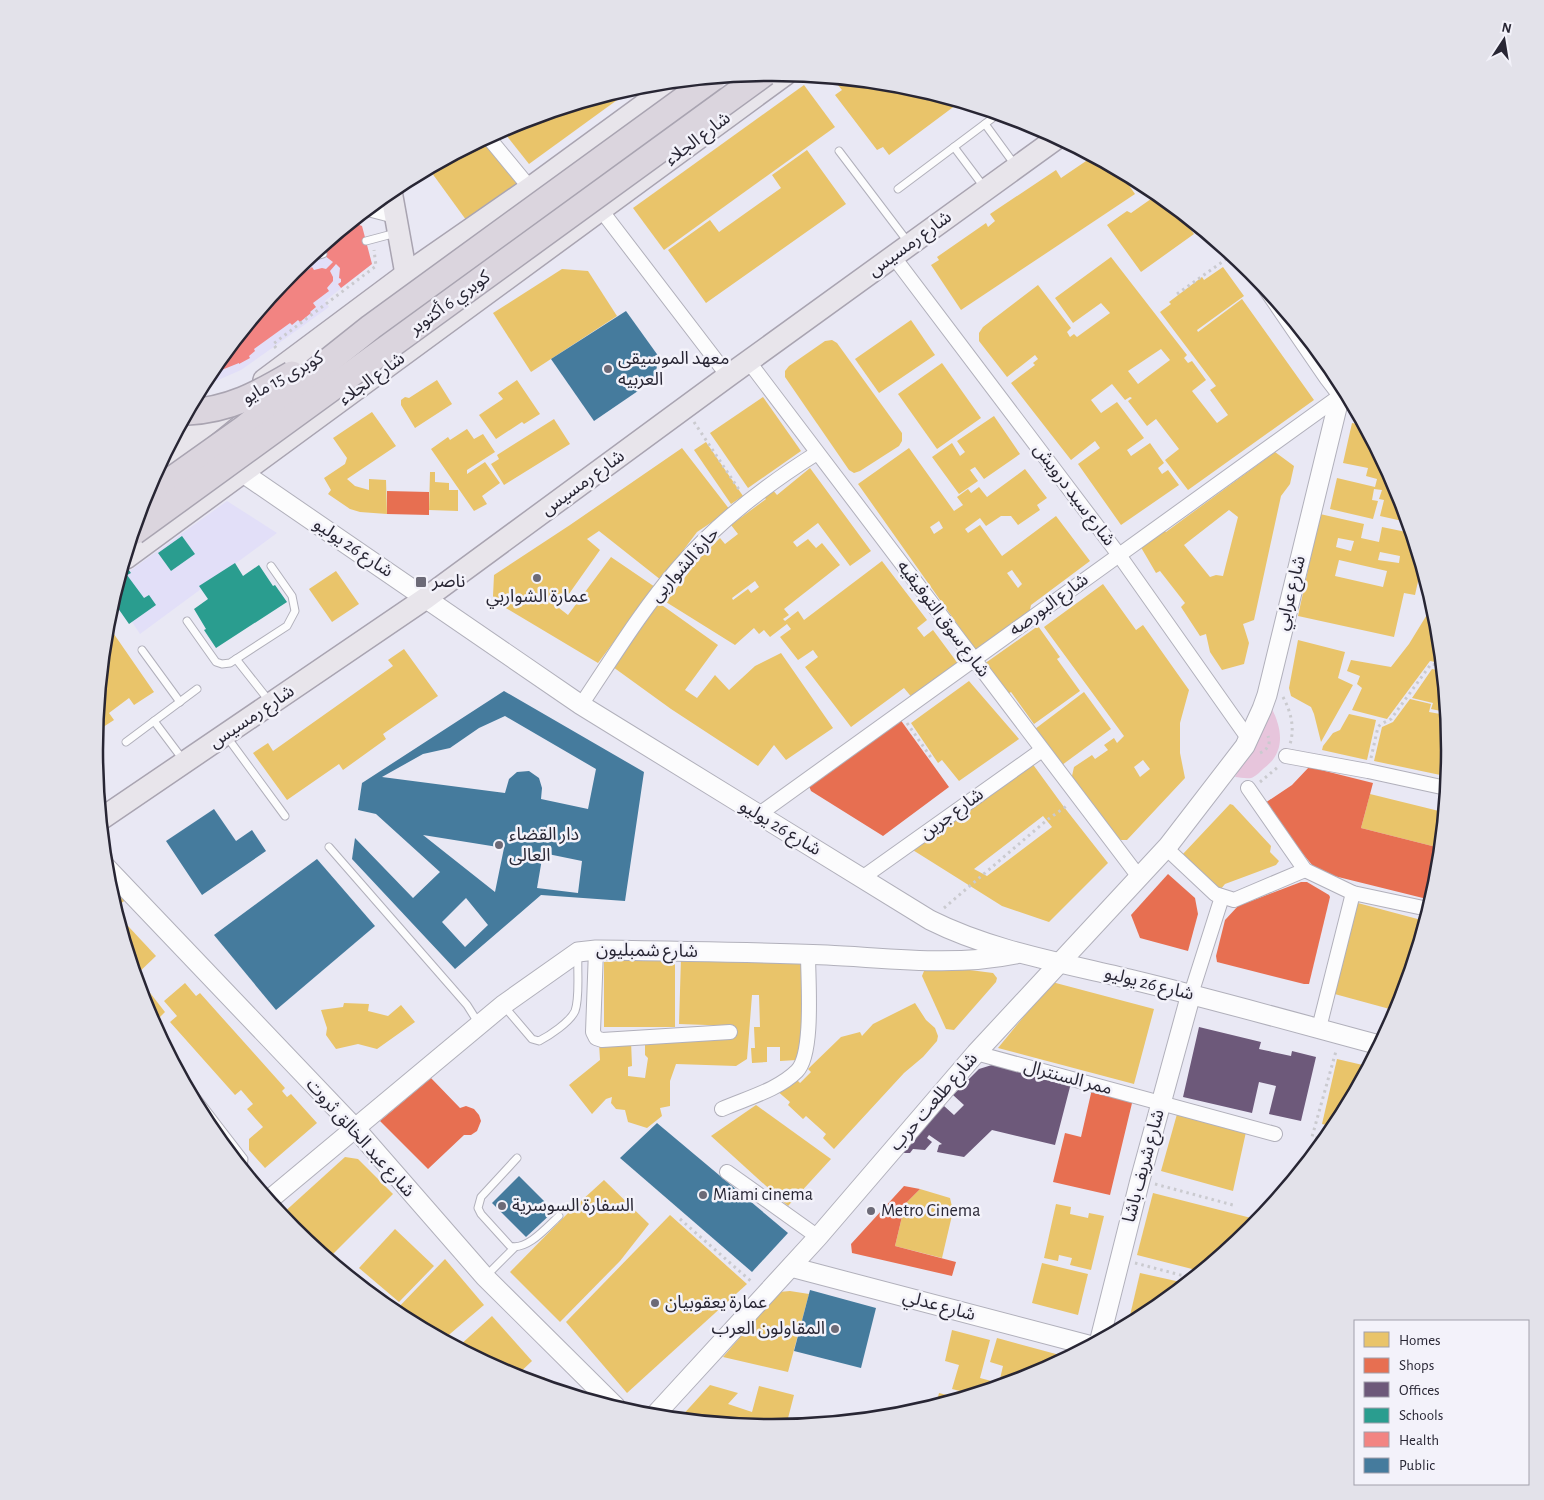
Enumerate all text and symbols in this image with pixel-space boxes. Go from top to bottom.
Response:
north arrow [1479,15,1529,65]
text: N [1500,20,1513,36]
street label: شارع الجلاء [662,109,736,172]
street label: شارع رمسيس [865,208,957,283]
street label: كوبري 6 أكتوبر [404,265,496,341]
street label: كوبرى 15 مايو [239,348,328,409]
street label: شارع الجلاء [336,349,411,412]
place label: معهد الموسيقى العربيه [618,350,729,390]
marker: معهد الموسيقى العربيه [602,363,614,375]
street label: شارع سيد درويش [1027,441,1118,552]
street label: شارع رمسيس [538,447,630,522]
street label: شارع 26 يوليو [308,515,396,584]
street label: حارة الشواربى [647,524,724,606]
street label: شارع عرابي [1273,554,1313,633]
street label: شارع سوق التوفيقيه [890,557,993,683]
street label: شارع البورصه [1006,570,1094,643]
marker: عمارة الشواربي [531,572,543,584]
place label: ناصر [431,573,465,592]
marker: ناصر [414,575,428,589]
place label: عمارة الشواربي [486,588,588,609]
street label: شارع رمسيس [206,682,300,755]
street label: شارع جرين [917,785,989,846]
street label: شارع 26 يوليو [734,797,824,863]
place label: دار القضاء العالى [509,826,579,866]
marker: دار القضاء العالى [493,839,505,851]
street label: شارع شمبليون [596,941,698,965]
street label: شارع 26 يوليو [1101,964,1196,1008]
street label: شارع طلعت حرب [887,1050,984,1157]
street label: ممر السنترال [1022,1058,1114,1099]
street label: شارع عبد الخالق ثروت [299,1075,418,1203]
street label: شارع شريف باشا [1120,1107,1172,1226]
place label: Miami cinema [713,1186,813,1204]
marker: Miami cinema [697,1189,709,1201]
place label: السفارة السوسرية [512,1197,634,1216]
marker: السفارة السوسرية [496,1200,508,1212]
place label: Metro Cinema [881,1202,981,1220]
marker: Metro Cinema [865,1205,877,1217]
street label: شارع عدلي [900,1288,977,1328]
place label: عمارة يعقوبيان [665,1294,767,1313]
marker: عمارة يعقوبيان [649,1297,661,1309]
place label: المقاولون العرب [712,1320,825,1339]
legend [1354,1320,1529,1485]
marker: المقاولون العرب [829,1323,841,1335]
text: Homes [1399,1333,1441,1348]
text: Shops [1399,1358,1434,1373]
text: Offices [1399,1383,1440,1398]
text: Schools [1399,1408,1443,1423]
text: Health [1399,1433,1439,1448]
text: Public [1399,1458,1435,1473]

